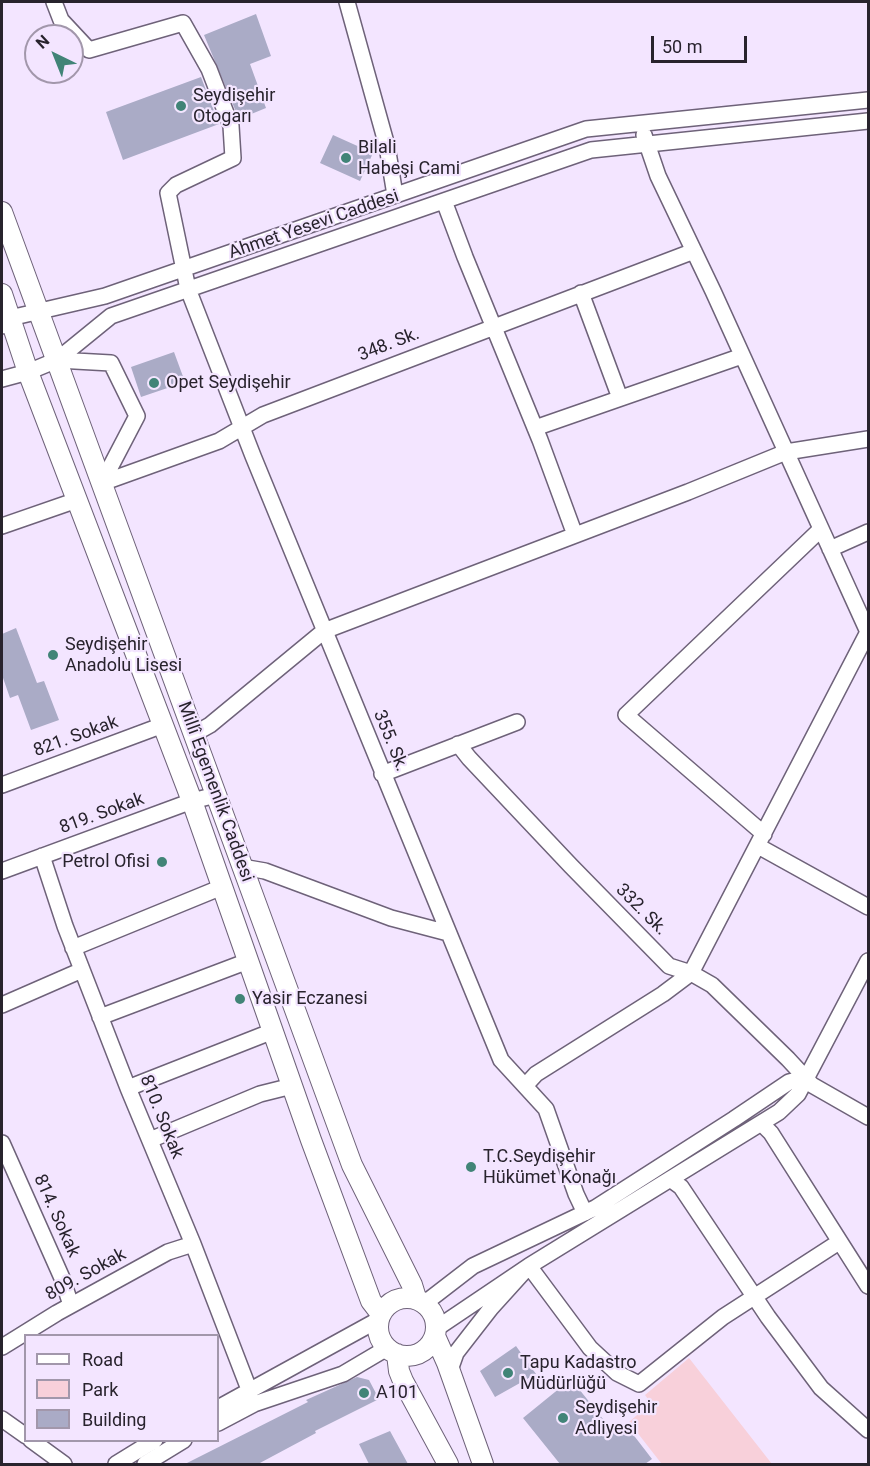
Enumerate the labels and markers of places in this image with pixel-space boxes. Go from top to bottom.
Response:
place label: Seydişehir Otogarı [193,85,275,128]
marker: Seydişehir Otogarı [174,99,188,113]
place label: Bilali Habeşi Cami [358,137,460,180]
marker: Bilali Habeşi Cami [339,151,353,165]
place label: Opet Seydişehir [166,372,291,394]
marker: Opet Seydişehir [147,376,161,390]
place label: Seydişehir Anadolu Lisesi [65,634,182,676]
marker: Seydişehir Anadolu Lisesi [46,648,60,662]
place label: Petrol Ofisi [62,851,150,873]
marker: Petrol Ofisi [155,855,169,869]
place label: Yasir Eczanesi [252,988,368,1010]
marker: Yasir Eczanesi [233,992,247,1006]
place label: T.C.Seydişehir Hükümet Konağı [483,1146,616,1188]
marker: T.C.Seydişehir Hükümet Konağı [464,1160,478,1174]
place label: Tapu Kadastro Müdürlüğü [520,1352,636,1394]
marker: Tapu Kadastro Müdürlüğü [501,1366,515,1380]
place label: A101 [376,1382,418,1404]
marker: A101 [357,1386,371,1400]
place label: Seydişehir Adliyesi [575,1397,657,1440]
marker: Seydişehir Adliyesi [556,1411,570,1425]

